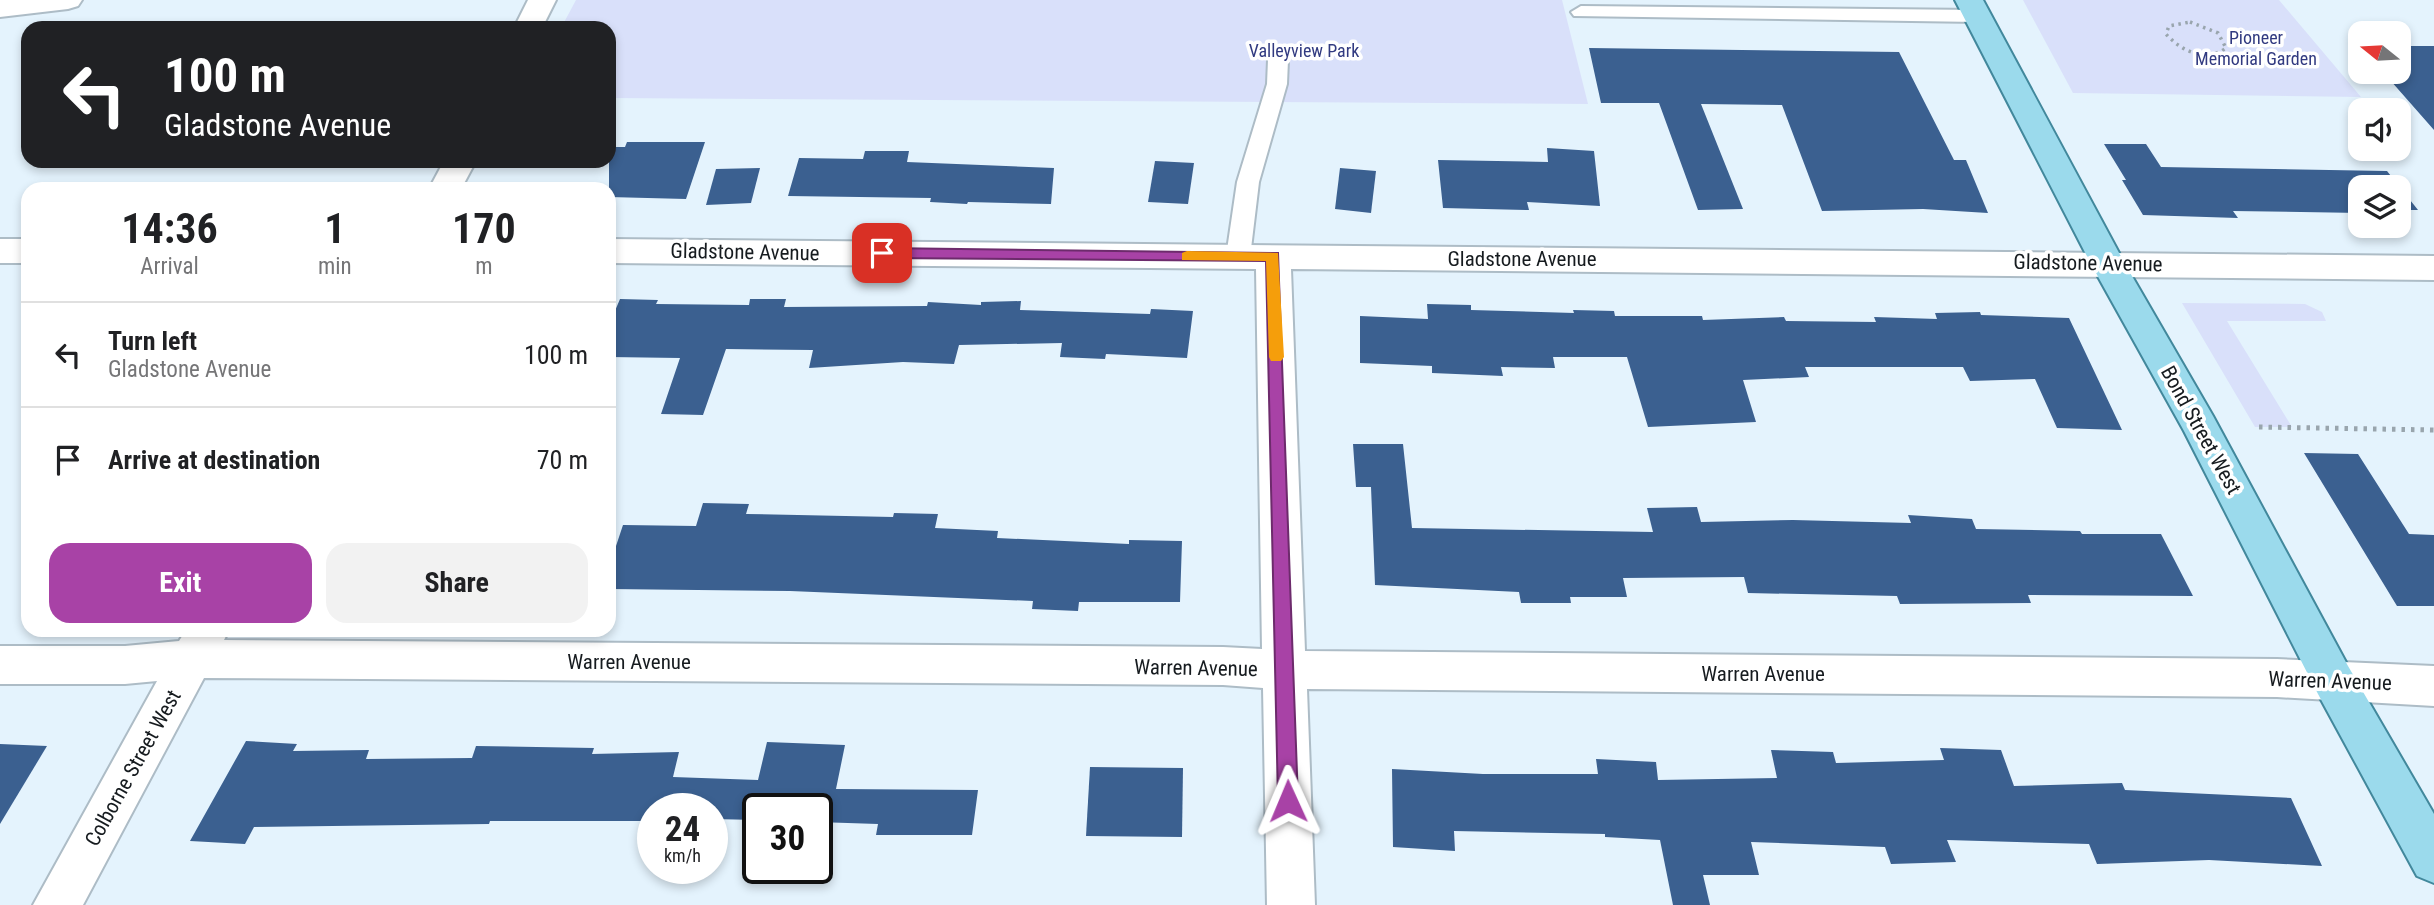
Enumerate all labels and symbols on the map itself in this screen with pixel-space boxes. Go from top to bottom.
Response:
north arrow [2348,21,2412,84]
park label: Pioneer Memorial Garden [2195,27,2317,69]
park label: Valleyview Park [1249,40,1359,61]
pin [852,223,912,283]
street label: Gladstone Avenue [670,239,820,265]
street label: Gladstone Avenue [1447,247,1597,271]
street label: Gladstone Avenue [2013,250,2163,276]
street label: Bond Street West [2156,362,2246,498]
street label: Warren Avenue [567,650,691,674]
street label: Warren Avenue [1134,655,1258,681]
street label: Warren Avenue [1701,662,1825,686]
street label: Warren Avenue [2268,667,2392,695]
street label: Colborne Street West [80,686,186,850]
position arrow [1251,764,1325,838]
speed limit sign: 30 [742,793,833,884]

